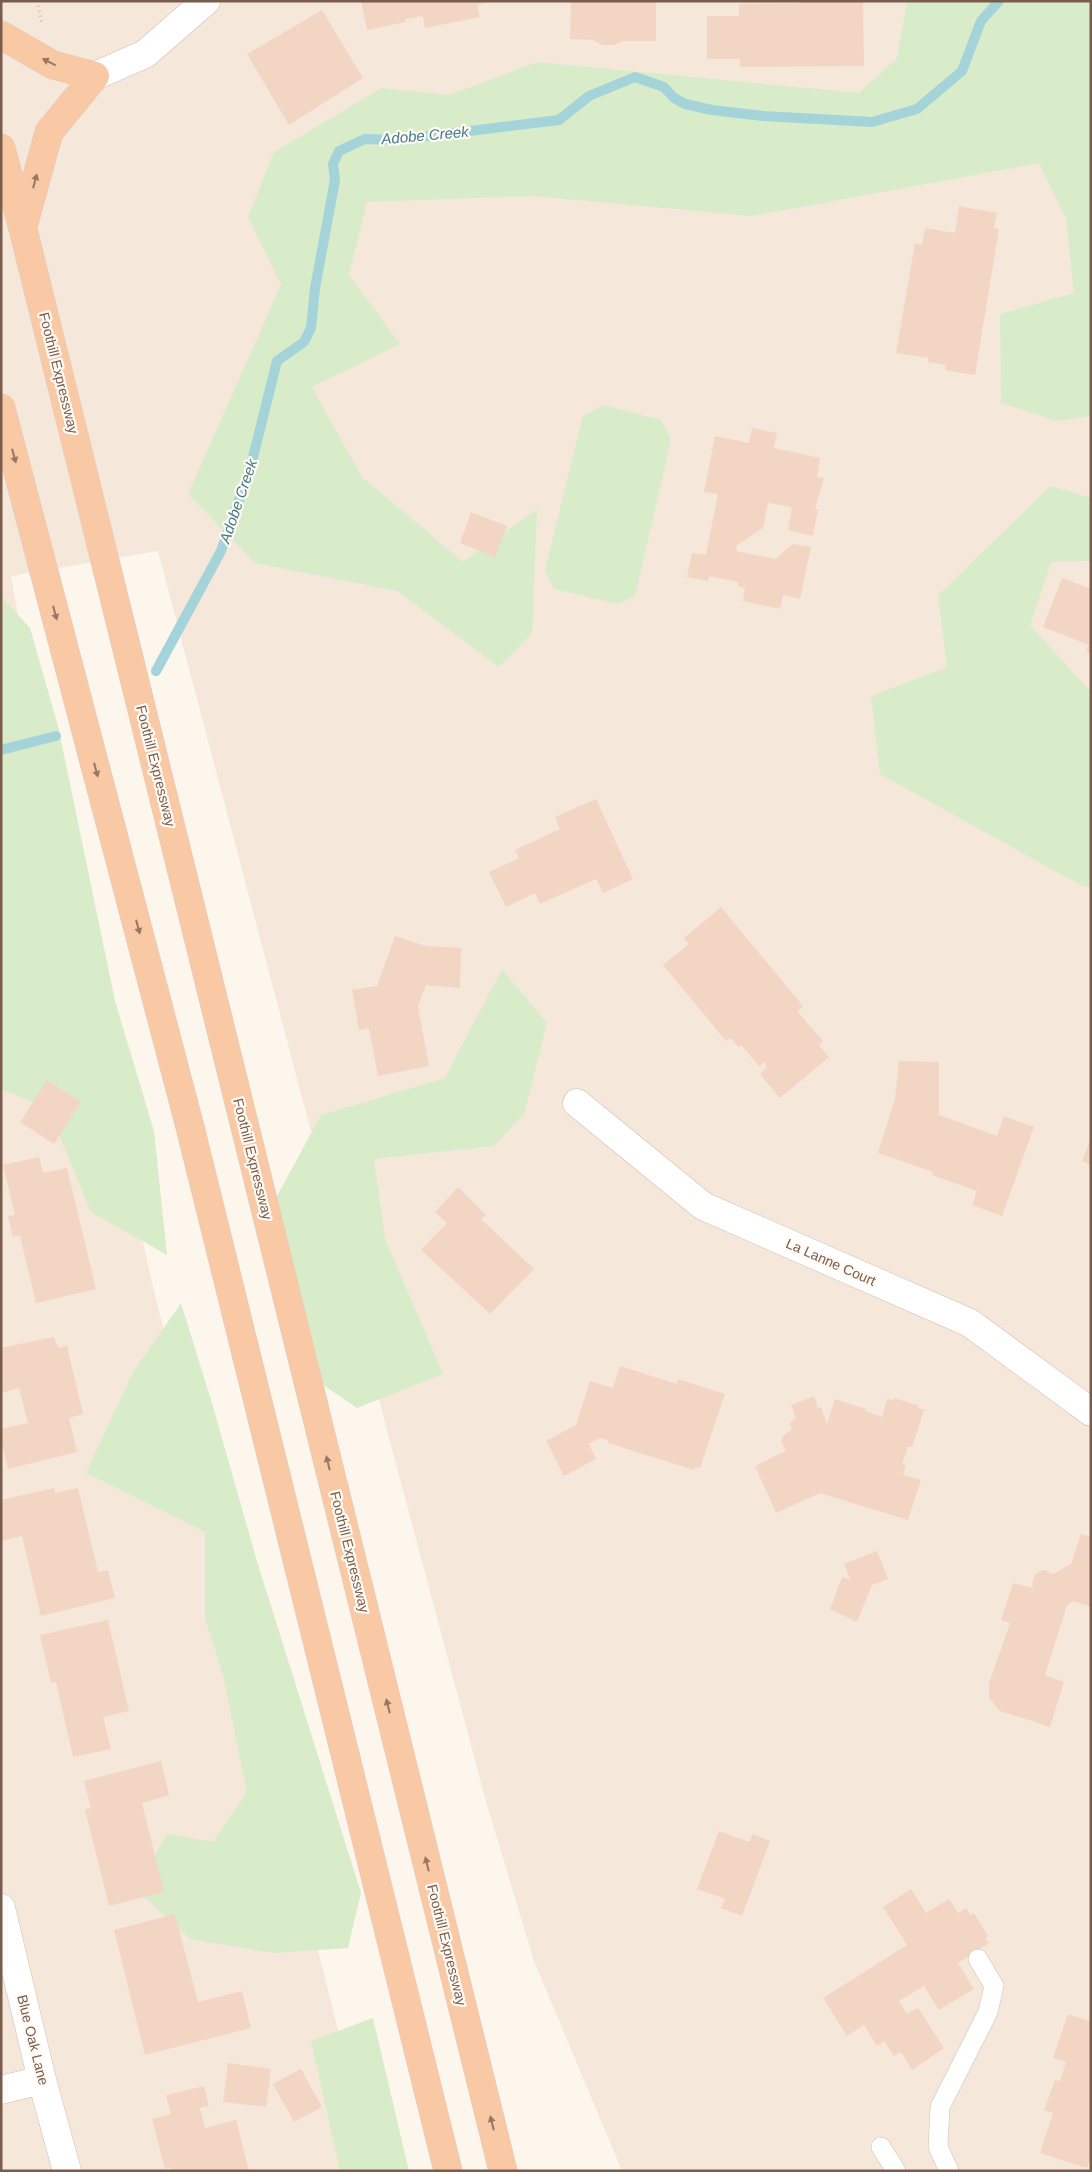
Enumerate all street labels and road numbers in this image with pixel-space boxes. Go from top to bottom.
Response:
street label: Foothill Expressway [36,311,82,435]
street label: Foothill Expressway [133,704,179,828]
street label: Foothill Expressway [230,1097,276,1221]
street label: La Lanne Court [784,1235,878,1289]
street label: Foothill Expressway [327,1490,373,1614]
street label: Foothill Expressway [424,1883,470,2007]
street label: Blue Oak Lane [14,1993,52,2087]

